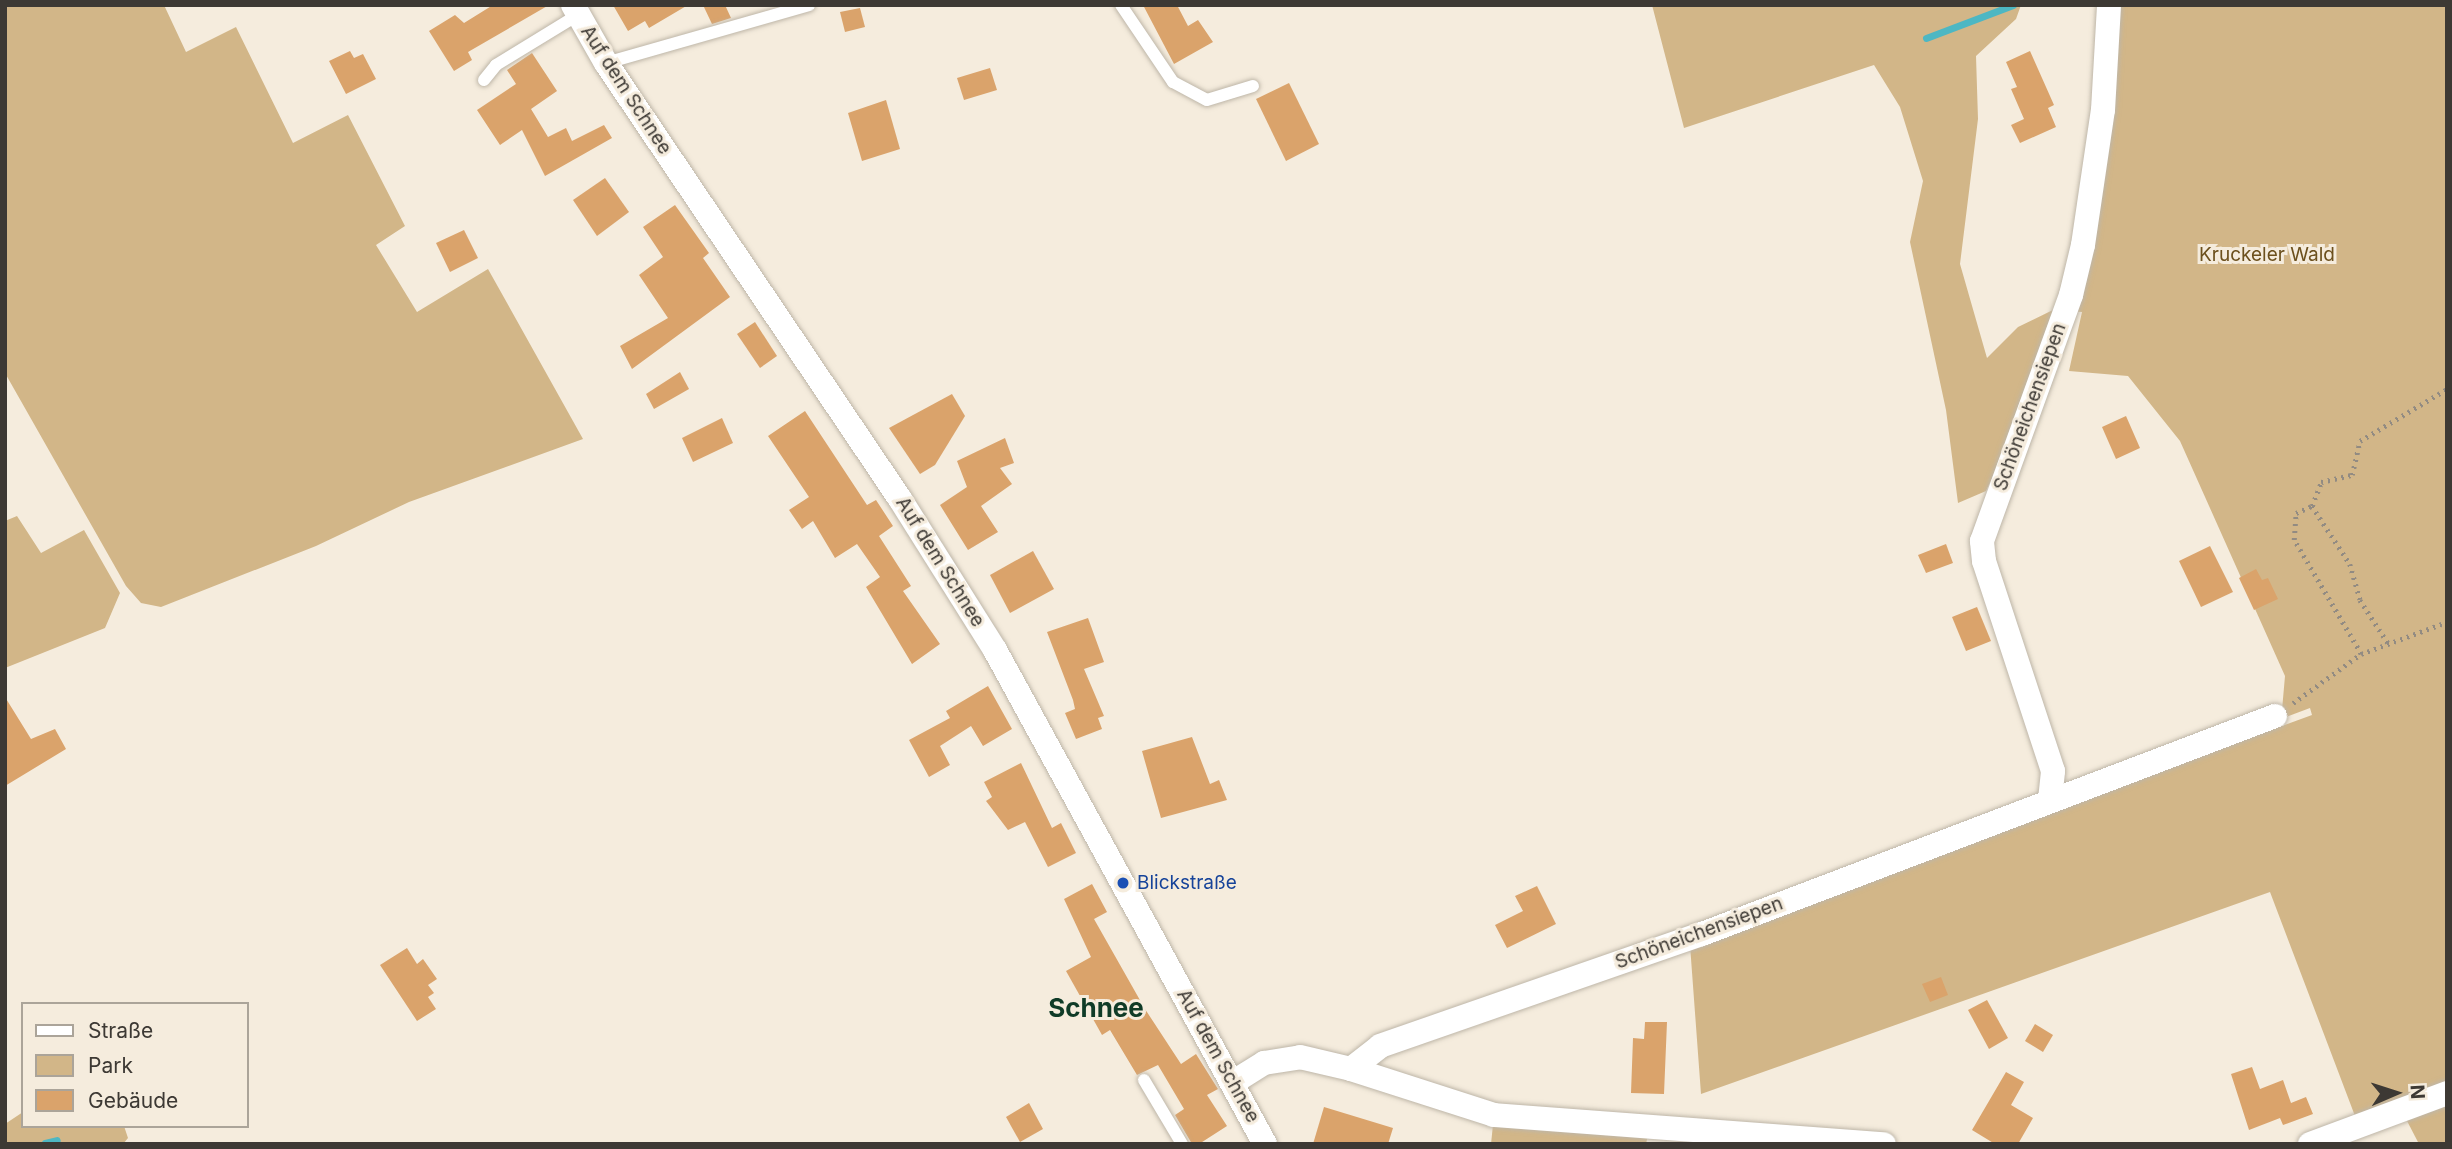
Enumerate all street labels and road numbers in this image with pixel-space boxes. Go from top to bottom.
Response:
street label: Auf dem Schnee [576,21,676,159]
street label: Schöneichensiepen [1989,320,2071,494]
street label: Auf dem Schnee [891,493,989,631]
street label: Schöneichensiepen [1612,892,1786,974]
street label: Auf dem Schnee [1172,985,1264,1127]

